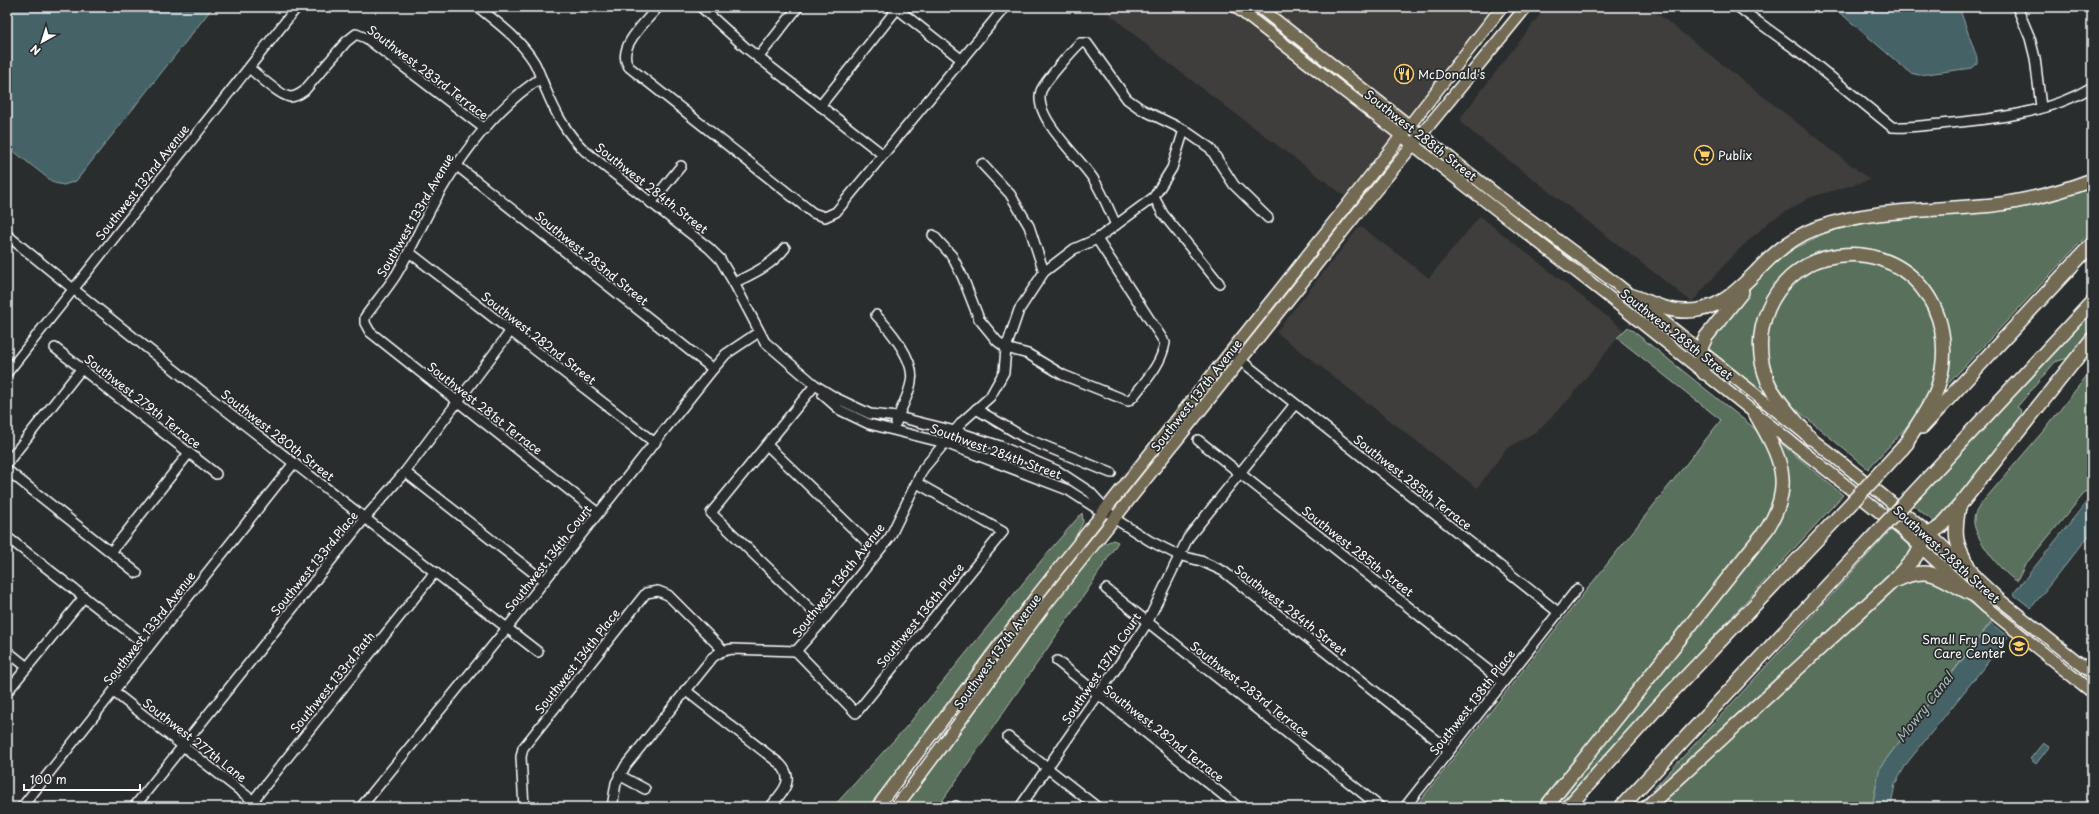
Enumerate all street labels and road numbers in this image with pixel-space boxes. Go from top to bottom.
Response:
street label: Southwest 283rd Terrace [364,21,492,123]
street label: Southwest 288th Street [1361,85,1481,185]
street label: Southwest 132nd Avenue [91,120,193,244]
street label: Southwest 284th Street [592,138,712,238]
street label: Southwest 133rd Avenue [372,149,458,280]
street label: Southwest 283nd Street [531,207,653,309]
street label: Southwest 288th Street [1617,284,1737,384]
street label: Southwest 282nd Street [478,287,600,389]
street label: Southwest 137th Avenue [1146,335,1246,455]
street label: Southwest 279th Terrace [81,350,205,452]
street label: Southwest 281st Terrace [424,357,546,459]
street label: Southwest 280th Street [218,385,338,485]
street label: Southwest 284th Street [928,419,1064,483]
street label: Southwest 285th Terrace [1350,430,1476,534]
street label: Southwest 134th Court [500,501,596,615]
street label: Southwest 288th Street [1890,501,2005,607]
street label: Southwest 285th Street [1298,502,1418,601]
street label: Southwest 133rd Place [266,507,362,619]
street label: Southwest 136th Avenue [788,519,889,641]
street label: Southwest 136th Place [872,559,968,671]
street label: Southwest 284th Street [1231,560,1351,660]
street label: Southwest 133rd Avenue [99,567,200,689]
street label: Southwest 137th Avenue [949,589,1045,712]
street label: Southwest 134th Place [530,605,624,717]
street label: Southwest 137th Court [1057,609,1145,727]
street label: Southwest 133rd Path [286,628,378,736]
street label: Southwest 283rd Terrace [1186,637,1314,741]
street label: Southwest 138th Place [1425,645,1519,759]
street label: Southwest 282nd Terrace [1100,680,1228,786]
street label: Southwest 277th Lane [139,694,251,786]

